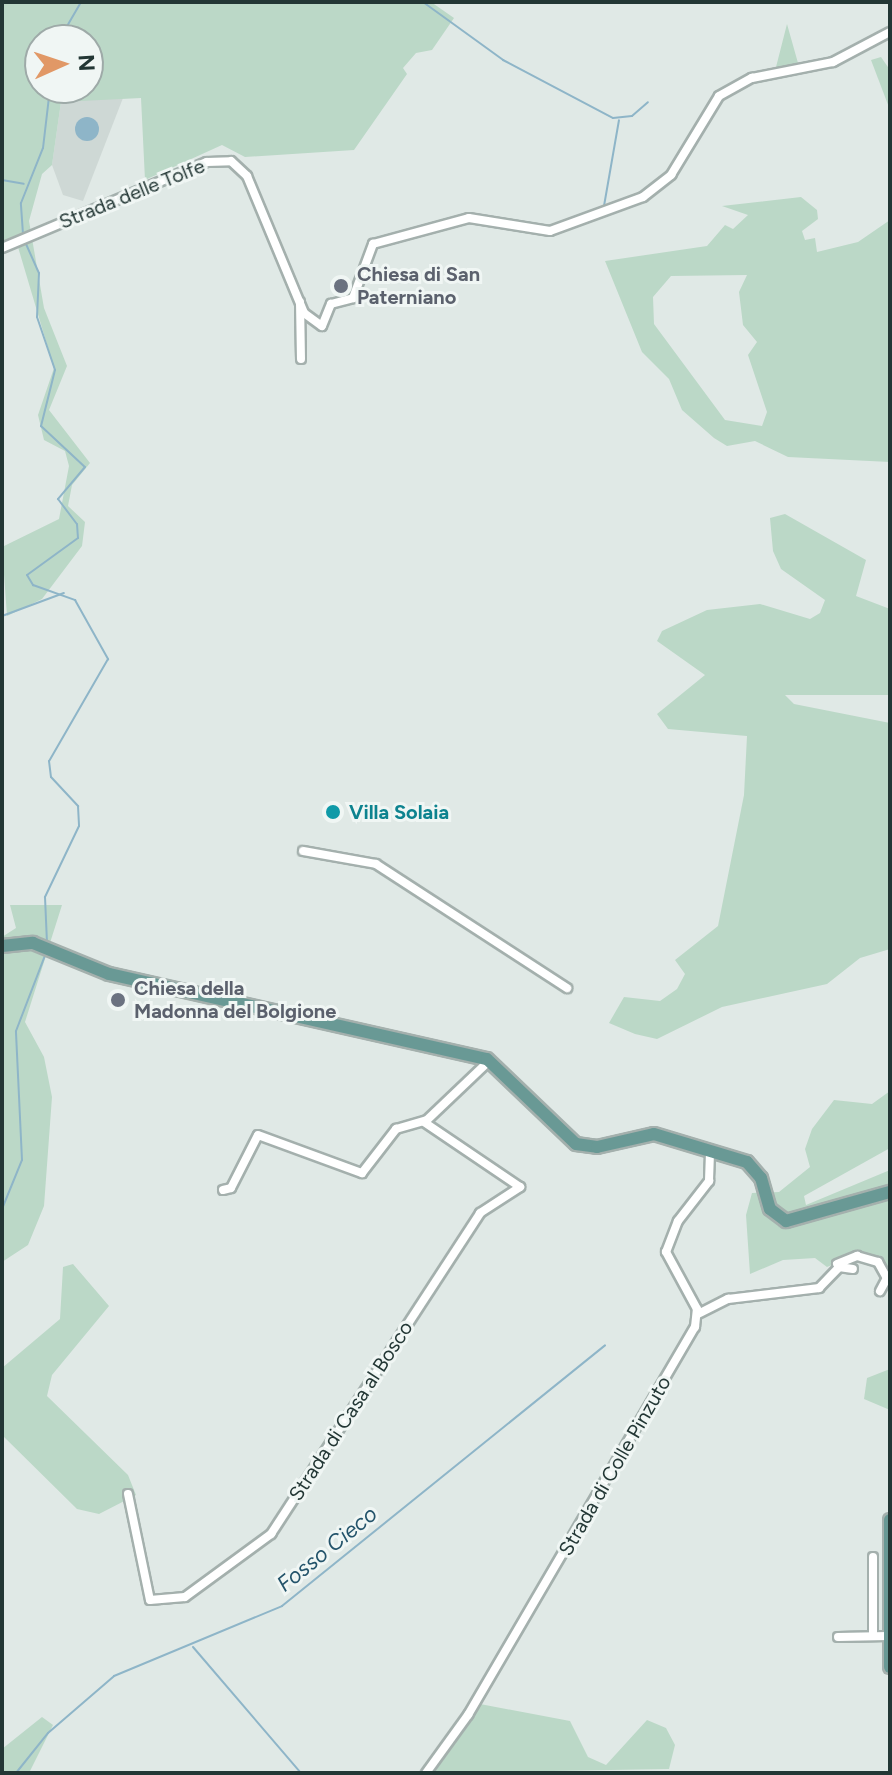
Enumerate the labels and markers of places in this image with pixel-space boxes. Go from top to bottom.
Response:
place label: Chiesa di San Paterniano [357,262,480,309]
marker: Chiesa di San Paterniano [332,277,350,295]
place label: Villa Solaia [349,800,449,824]
marker: Villa Solaia [324,803,342,821]
place label: Chiesa della Madonna del Bolgione [134,976,336,1023]
marker: Chiesa della Madonna del Bolgione [109,991,127,1009]

